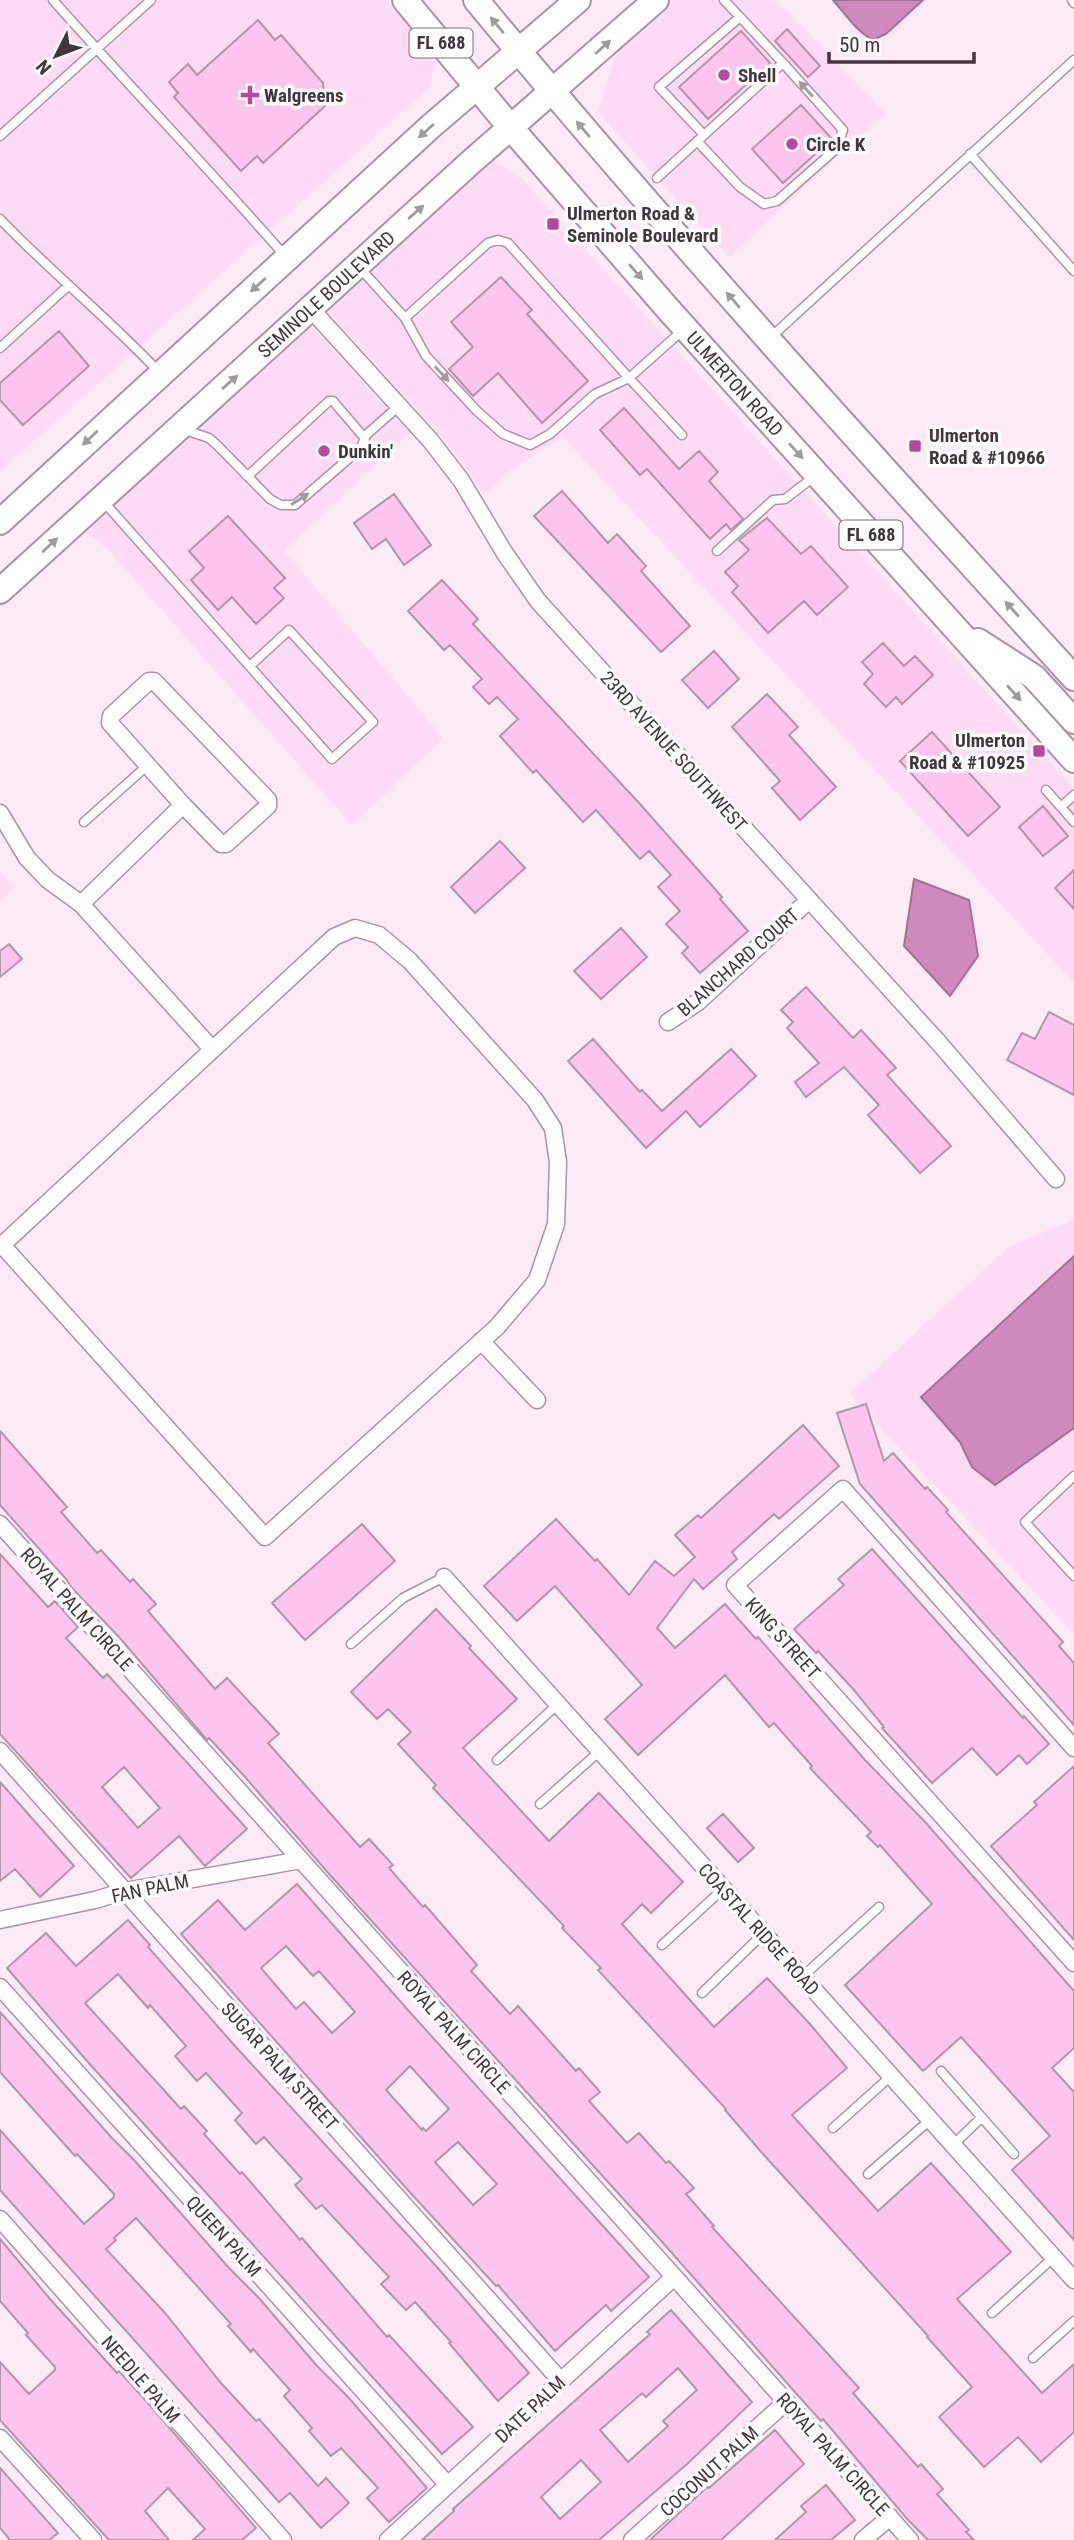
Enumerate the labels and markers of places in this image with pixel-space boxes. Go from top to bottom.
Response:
place label: Shell [738,64,776,87]
marker: Shell [716,67,732,83]
place label: Walgreens [264,84,344,107]
marker: Walgreens [242,87,258,103]
place label: Circle K [806,133,866,156]
marker: Circle K [784,136,800,152]
place label: Ulmerton Road & Seminole Boulevard [567,202,718,247]
marker: Ulmerton Road & Seminole Boulevard [545,216,561,232]
place label: Ulmerton Road & #10966 [929,424,1045,469]
marker: Ulmerton Road & #10966 [907,438,923,454]
place label: Dunkin' [338,440,393,463]
marker: Dunkin' [316,443,332,459]
place label: Ulmerton Road & #10925 [909,729,1025,774]
marker: Ulmerton Road & #10925 [1031,743,1047,759]

